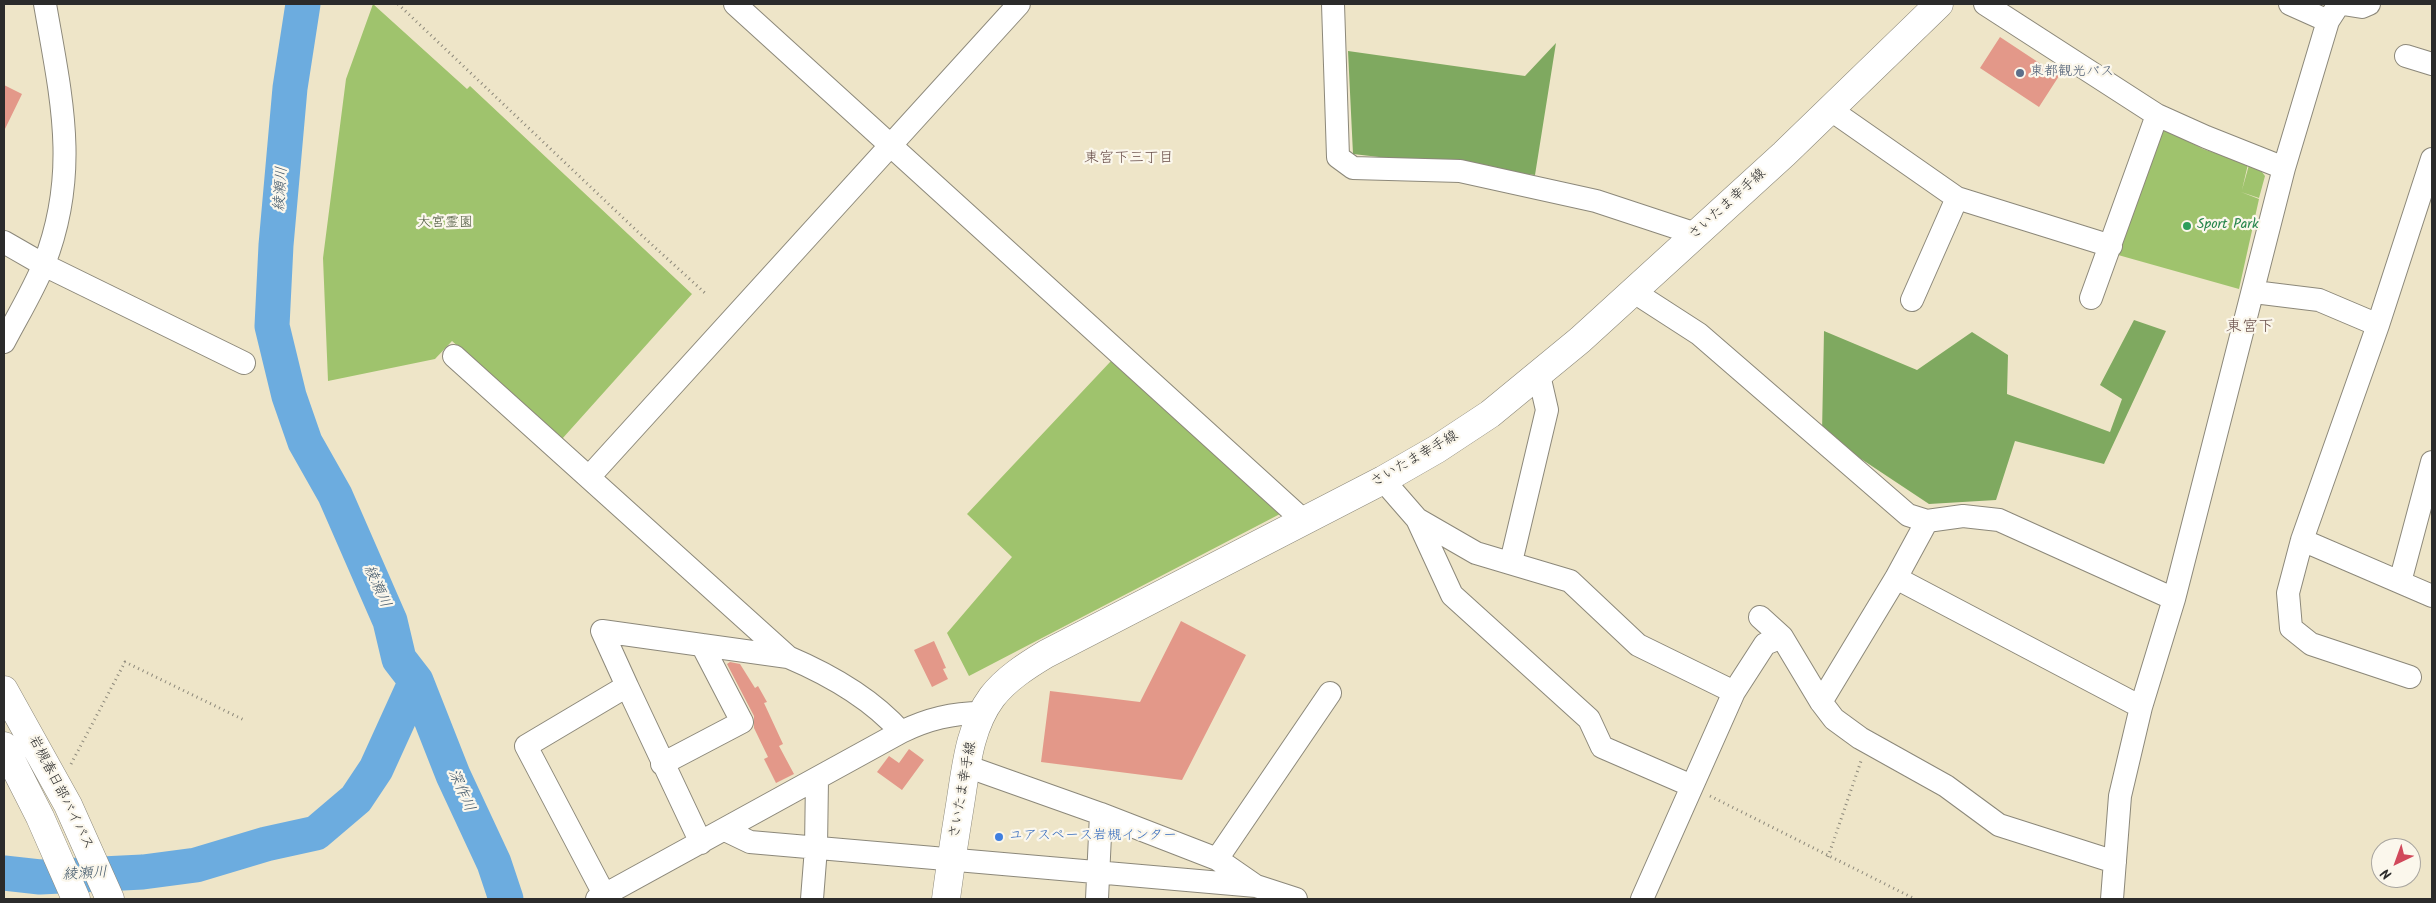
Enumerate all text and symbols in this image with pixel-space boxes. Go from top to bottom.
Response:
place label: 東都観光バス [2030,65,2114,81]
marker: 東都観光バス [2014,67,2026,79]
district label: 東宮下三丁目 [1084,150,1174,168]
water label: 綾瀬川 [271,166,293,212]
street label: さいたま幸手線 [1686,166,1770,244]
park label: 大宮霊園 [417,216,473,232]
place label: Sport Park [2197,218,2259,234]
marker: Sport Park [2181,220,2193,232]
district label: 東宮下 [2226,318,2274,338]
street label: さいたま幸手線 [1368,428,1462,492]
water label: 綾瀬川 [359,563,393,611]
street label: 岩槻春日部バイパス [24,733,96,853]
street label: さいたま幸手線 [947,740,981,840]
water label: 深作川 [443,767,477,815]
place label: ユアスペース岩槻インター [1009,829,1177,845]
marker: ユアスペース岩槻インター [993,831,1005,843]
north arrow [2371,838,2421,888]
text: N [2376,862,2397,885]
water label: 綾瀬川 [62,865,108,885]

